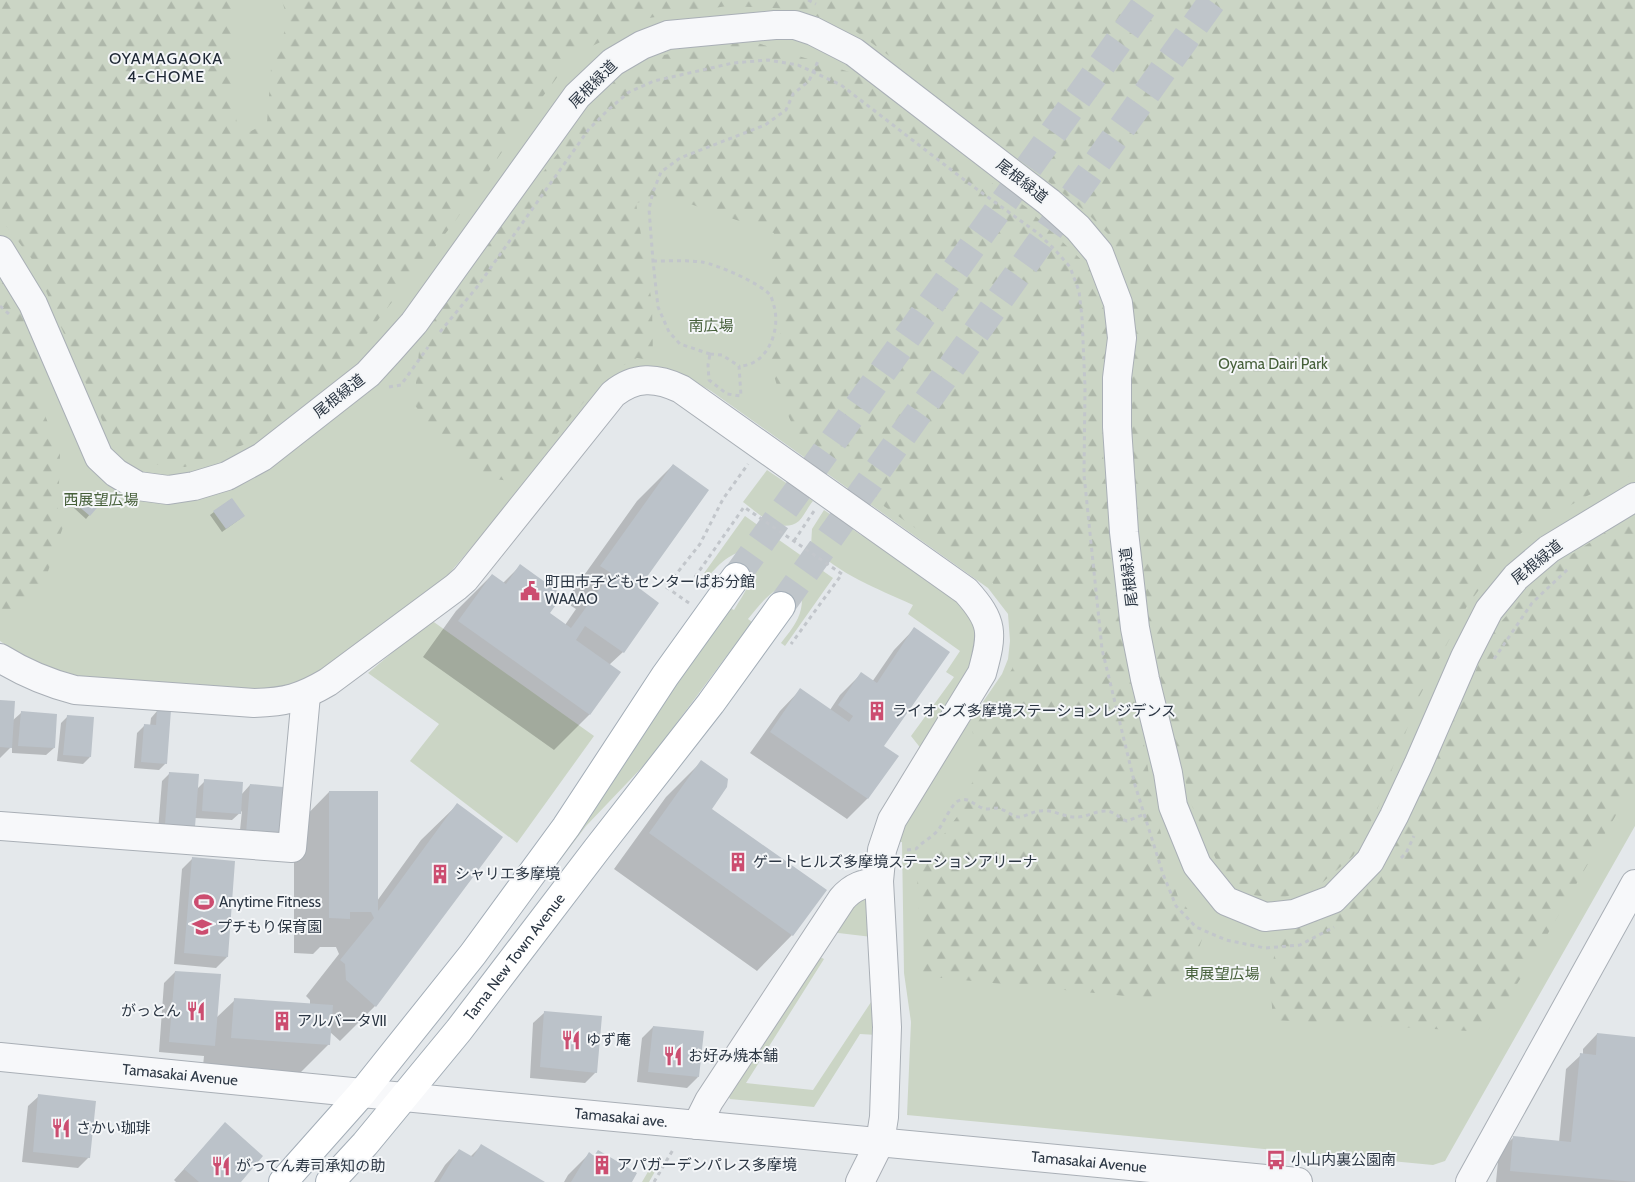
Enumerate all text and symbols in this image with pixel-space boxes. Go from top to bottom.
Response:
district label: OYAMAGAOKA 4-CHOME [109,49,223,86]
street label: 尾根緑道 [565,56,621,112]
street label: 尾根緑道 [993,155,1051,207]
park label: 南広場 [688,317,734,335]
park label: Oyama Dairi Park [1218,355,1328,373]
street label: 尾根緑道 [310,370,368,422]
park label: 西展望広場 [63,491,139,509]
street label: 尾根緑道 [1508,536,1566,588]
street label: 尾根緑道 [1116,546,1142,608]
place label: 町田市子どもセンターぱお分館 WAAAO [545,573,755,608]
public building icon: 町田市子どもセンターぱお分館 WAAAO [519,580,541,602]
building icon: ライオンズ多摩境ステーションレジデンス [866,700,888,722]
place label: ライオンズ多摩境ステーションレジデンス [892,702,1176,720]
building icon: ゲートヒルズ多摩境ステーションアリーナ [727,851,749,873]
place label: ゲートヒルズ多摩境ステーションアリーナ [753,853,1038,871]
building icon: シャリエ多摩境 [429,863,451,885]
place label: シャリエ多摩境 [455,865,560,883]
street label: Tama New Town Avenue [460,890,569,1024]
sports icon: Anytime Fitness [193,891,215,913]
place label: Anytime Fitness [219,893,321,911]
school or university icon: プチもり保育園 [191,916,213,938]
place label: プチもり保育園 [217,918,322,936]
park label: 東展望広場 [1184,965,1260,983]
restaurant icon: がっとん [185,1000,207,1022]
place label: がっとん [121,1002,181,1020]
building icon: アルバータⅦ [271,1010,293,1032]
place label: アルバータⅦ [297,1012,387,1030]
restaurant icon: ゆず庵 [560,1029,582,1051]
place label: ゆず庵 [586,1031,631,1049]
restaurant icon: お好み焼本舗 [662,1045,684,1067]
place label: お好み焼本舗 [688,1047,778,1065]
street label: Tamasakai Avenue [121,1060,239,1090]
street label: Tamasakai ave. [574,1104,668,1131]
restaurant icon: さかい珈琲 [50,1117,72,1139]
place label: さかい珈琲 [76,1119,151,1137]
street label: Tamasakai Avenue [1030,1148,1148,1177]
bus stop icon: 小山内裏公園南 [1265,1149,1287,1171]
place label: 小山内裏公園南 [1291,1151,1396,1169]
building icon: アパガーデンパレス多摩境 [591,1154,613,1176]
restaurant icon: がってん寿司承知の助 [210,1155,232,1177]
place label: アパガーデンパレス多摩境 [617,1156,797,1174]
place label: がってん寿司承知の助 [236,1157,385,1175]

